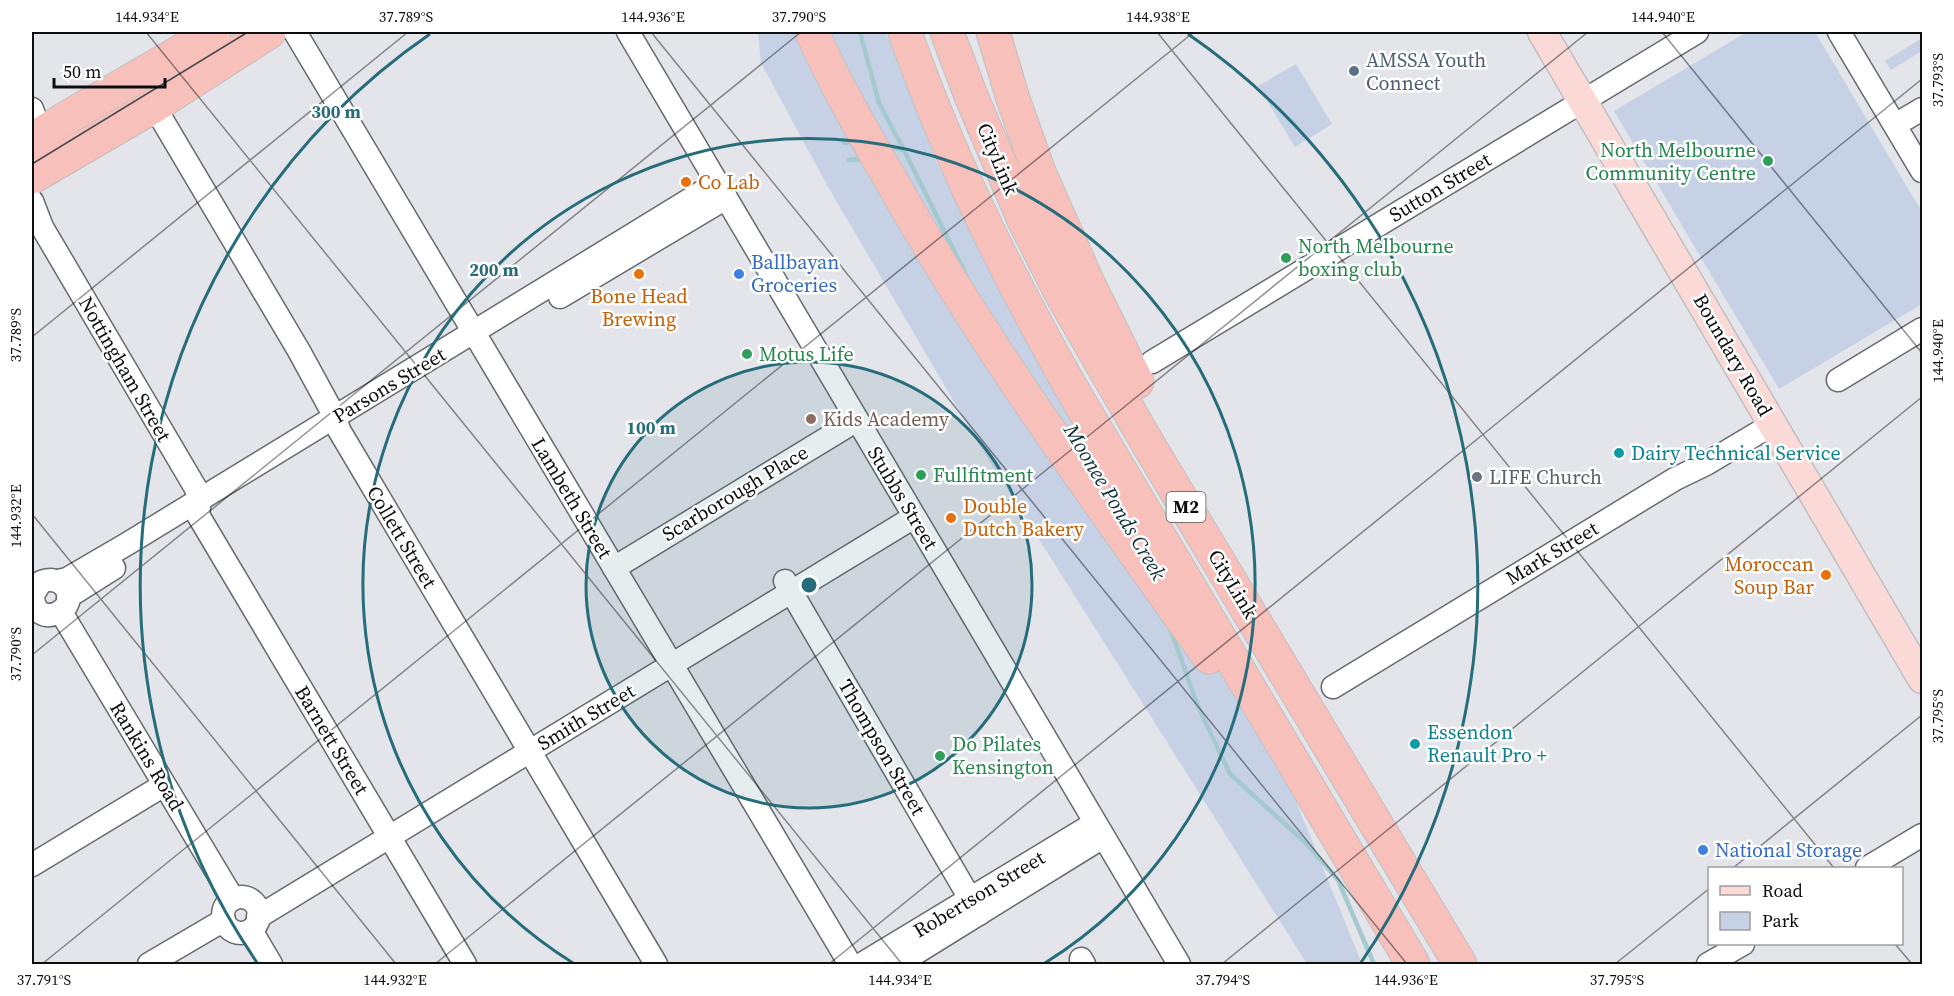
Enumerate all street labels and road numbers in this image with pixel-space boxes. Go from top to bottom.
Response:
street label: CityLink [970,119,1026,199]
street label: Sutton Street [1384,145,1497,228]
street label: Boundary Road [1687,289,1780,422]
street label: Nottingham Street [72,291,178,447]
street label: Parsons Street [327,340,451,430]
street label: Lambeth Street [525,432,619,564]
street label: Scarborough Place [657,438,813,548]
street label: Stubbs Street [861,441,945,555]
street label: Collett Street [360,480,444,594]
road number: M2 [1166,492,1206,522]
street label: Mark Street [1501,514,1604,592]
street label: CityLink [1201,544,1265,624]
street label: Thompson Street [832,674,933,821]
street label: Smith Street [532,677,640,757]
street label: Barnett Street [288,680,376,800]
street label: Rankins Road [103,696,191,816]
street label: Robertson Street [908,843,1050,944]

